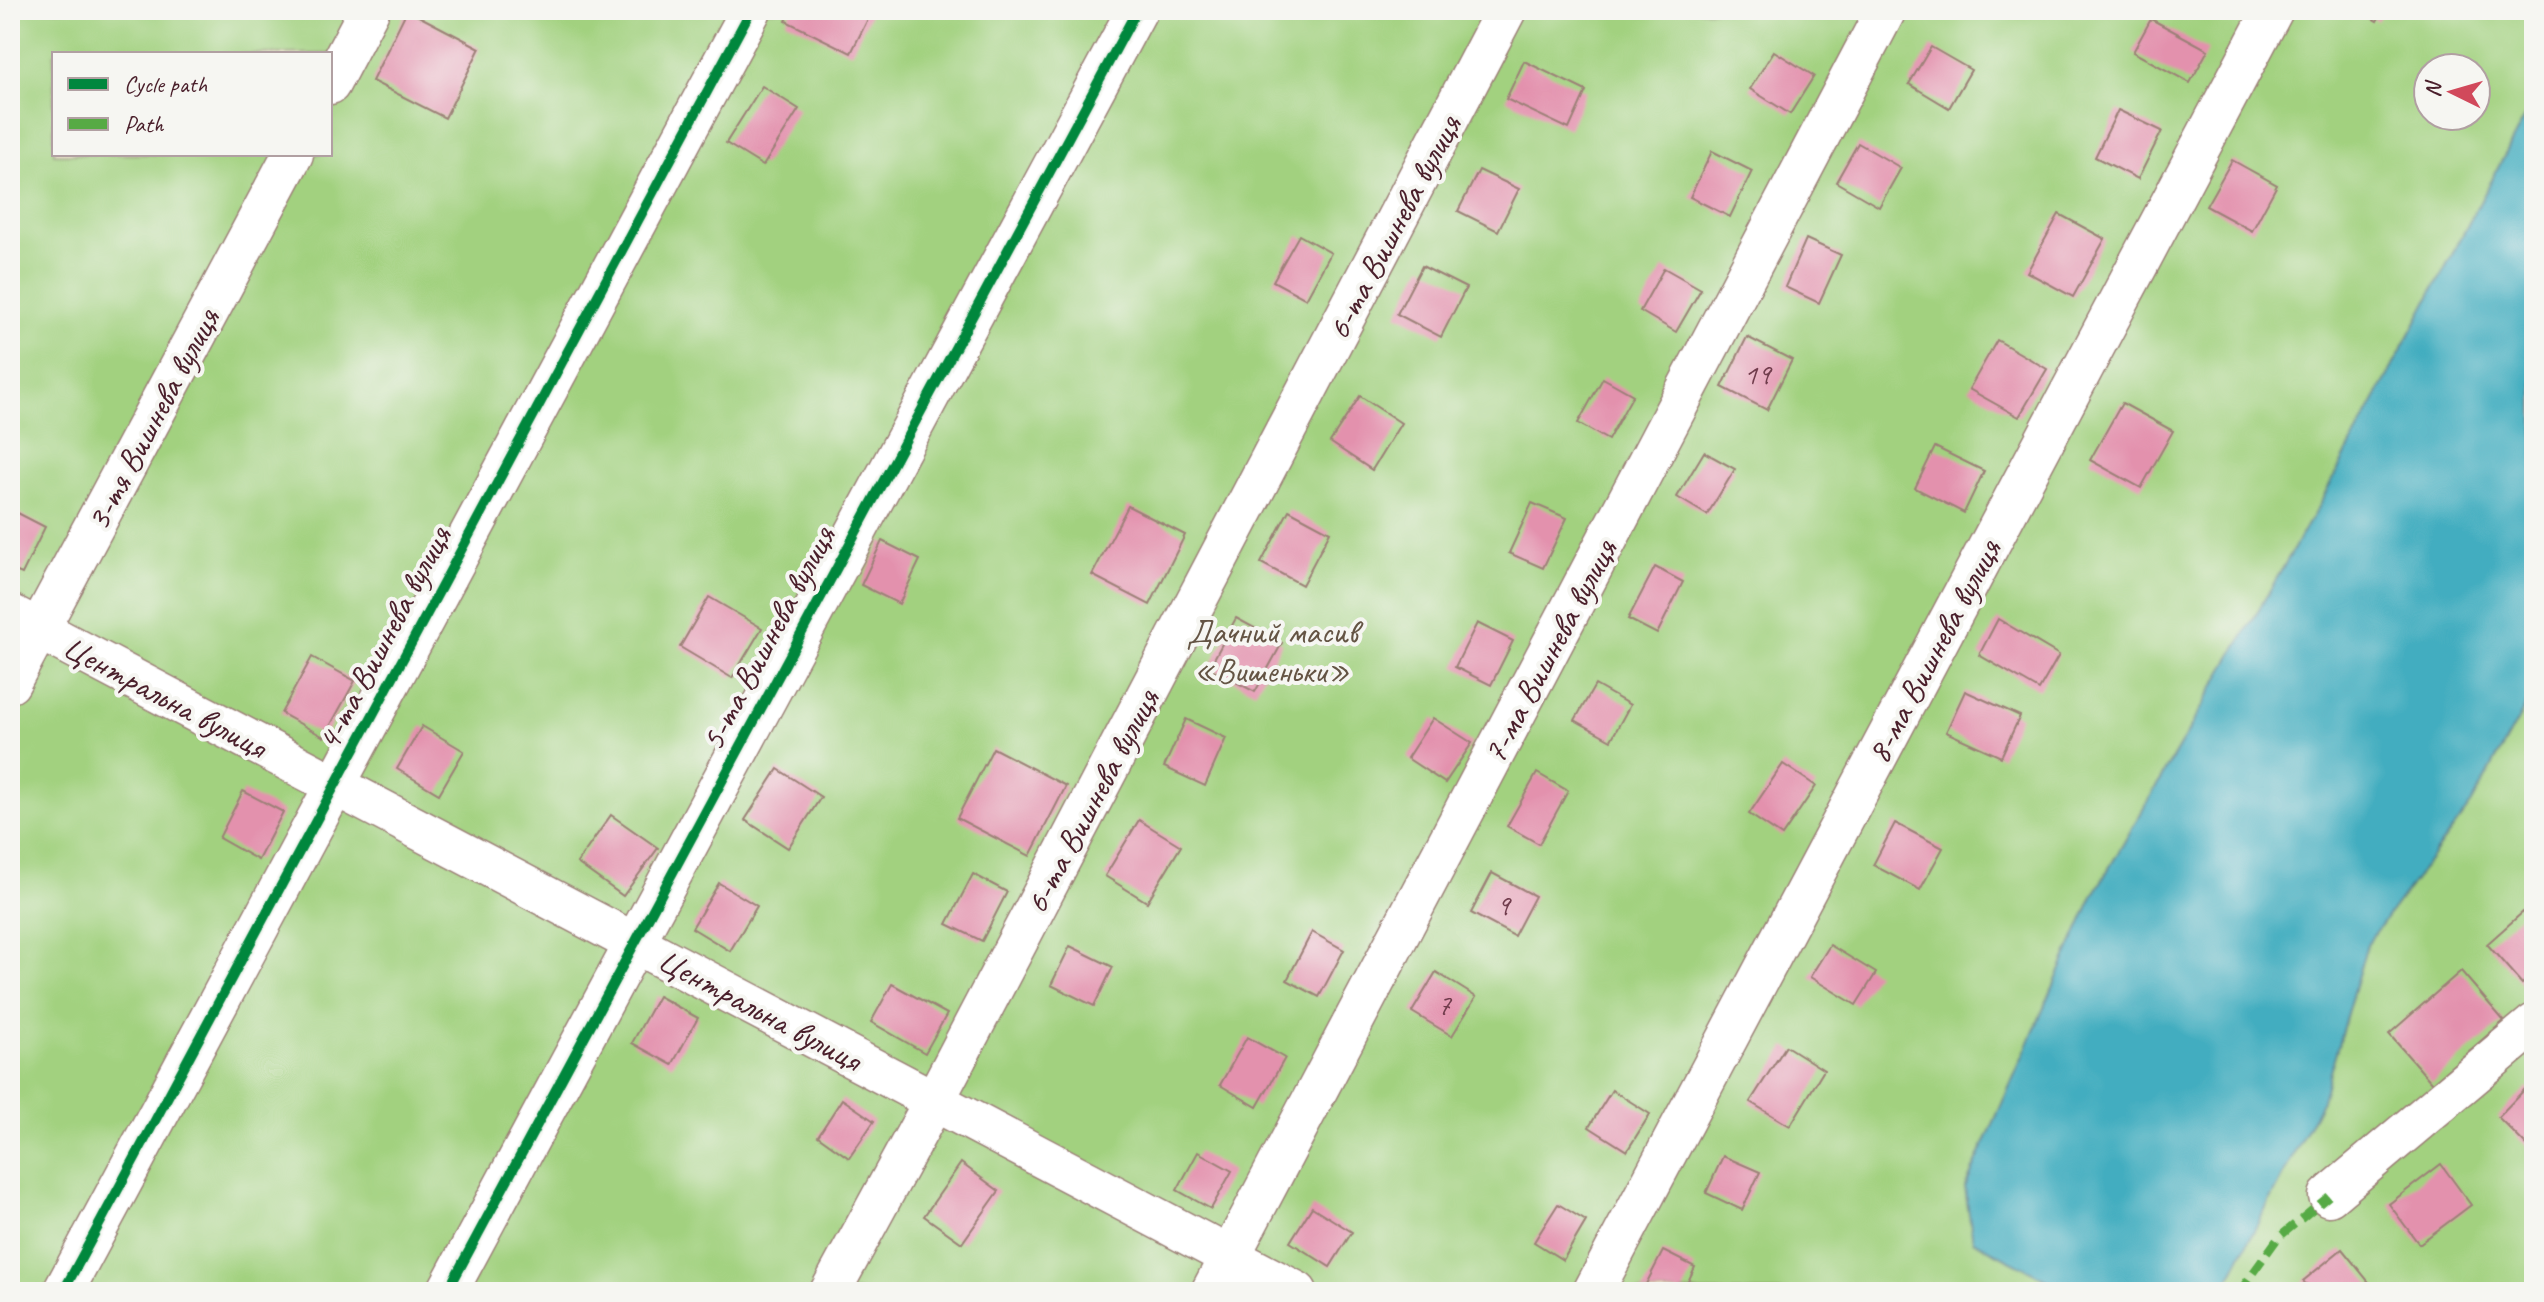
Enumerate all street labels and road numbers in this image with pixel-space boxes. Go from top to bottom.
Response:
street label: 6-та Вишнева вулиця [1316,106,1471,347]
street label: 3-тя Вишнева вулиця [76,300,230,538]
street label: 4-та Вишнева вулиця [306,517,461,758]
street label: 5-та Вишнева вулиця [690,517,845,758]
street label: 7-ма Вишнева вулиця [1472,530,1627,771]
street label: 8-ма Вишнева вулиця [1856,530,2011,771]
street label: Центральна вулиця [56,625,276,769]
street label: 6-та Вишнева вулиця [1014,680,1169,921]
street label: Центральна вулиця [651,938,871,1082]

